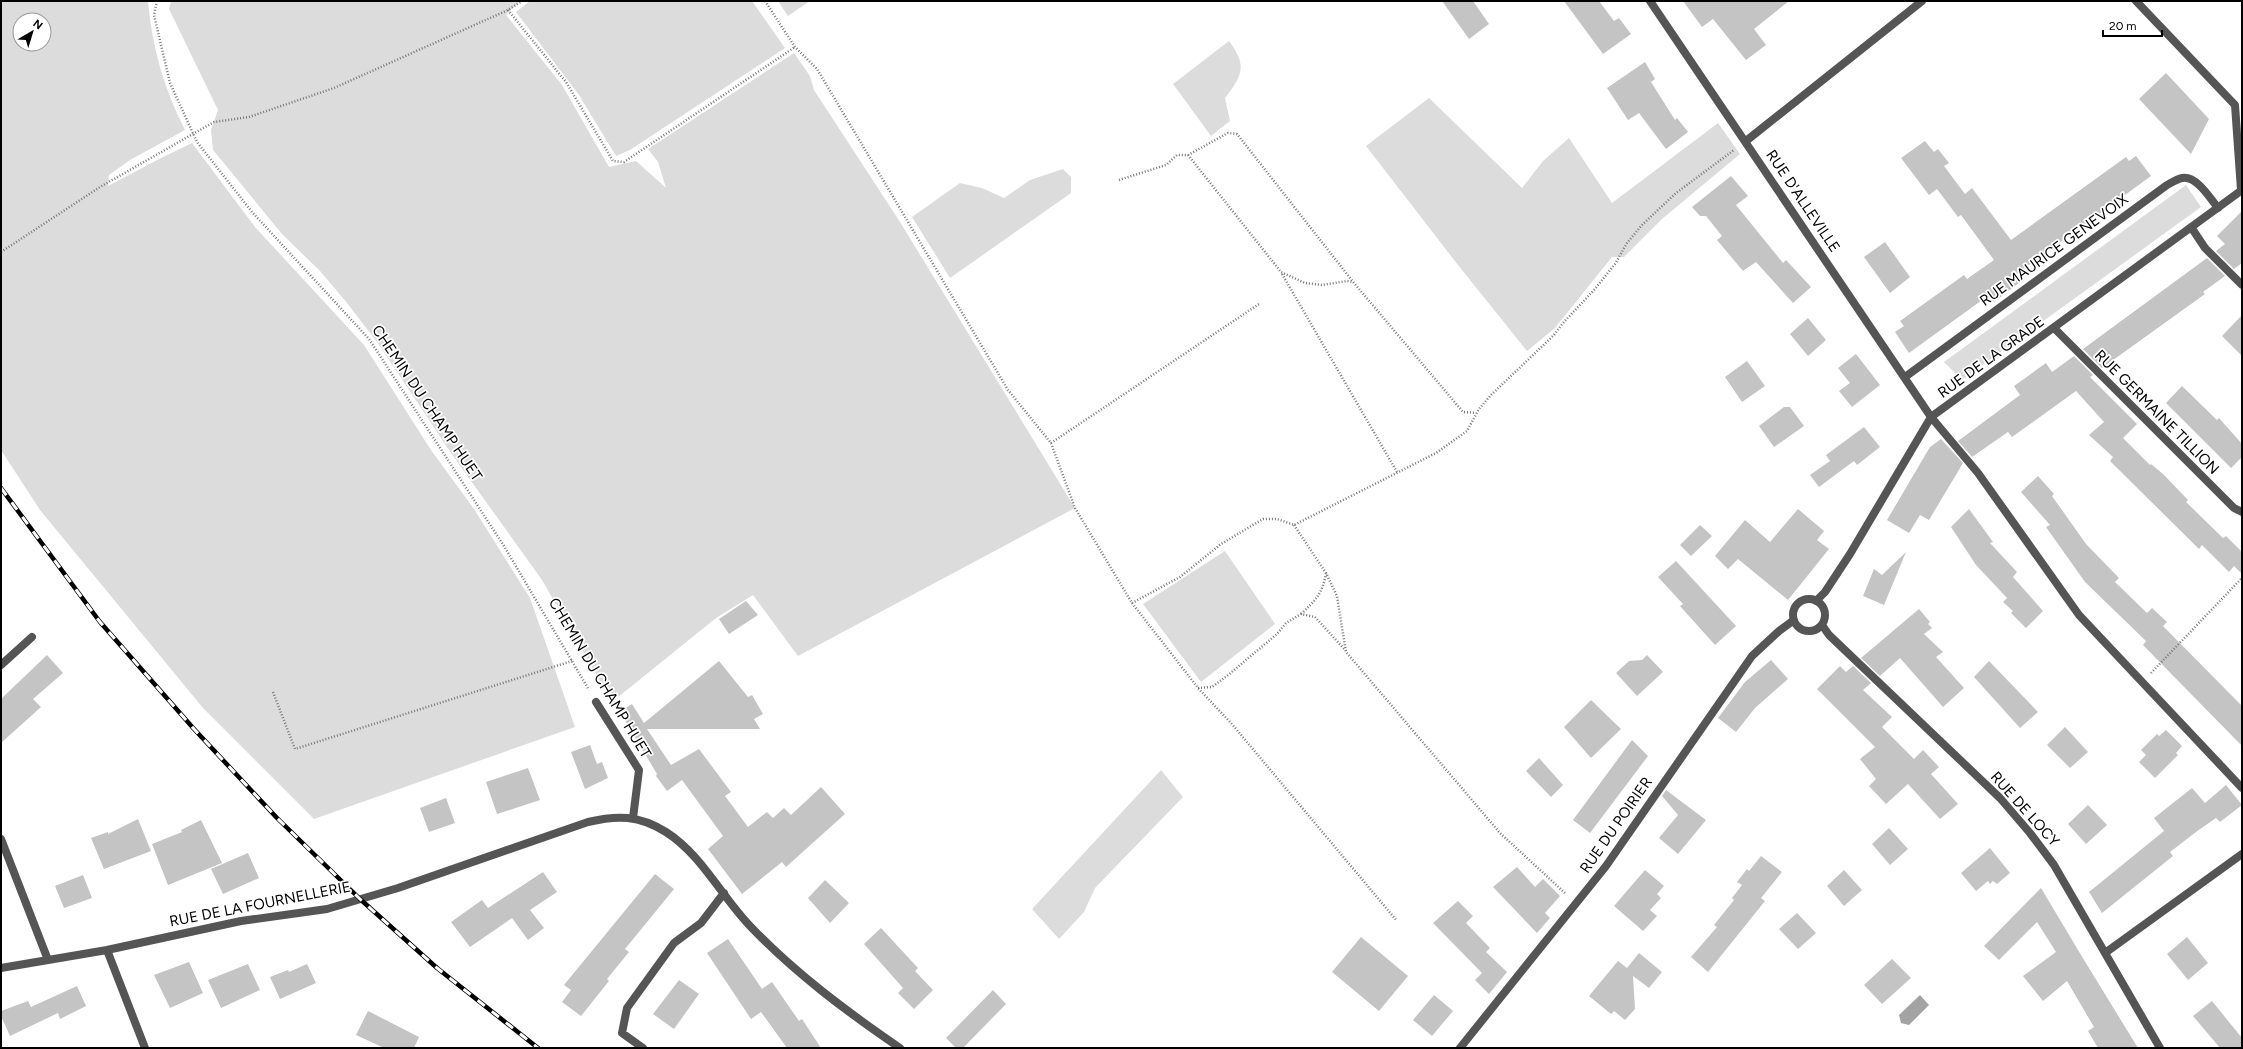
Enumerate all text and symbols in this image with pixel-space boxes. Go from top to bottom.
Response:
north arrow [12,12,52,52]
scale bar [2103,12,2162,38]
text: N [30,17,45,32]
text: 20 m [2109,19,2137,33]
street label: RUE D'ALLEVILLE [1762,146,1844,256]
street label: RUE MAURICE GENEVOIX [1976,190,2132,310]
street label: RUE DE LA GRADE [1934,312,2048,402]
street label: CHEMIN DU CHAMP HUET [368,322,486,485]
street label: RUE GERMAINE TILLION [2091,346,2223,478]
street label: CHEMIN DU CHAMP HUET [545,594,655,762]
street label: RUE DE LOCY [1987,768,2063,850]
street label: RUE DU POIRIER [1576,773,1656,877]
street label: RUE DE LA FOURNELLERIE [168,878,352,930]

